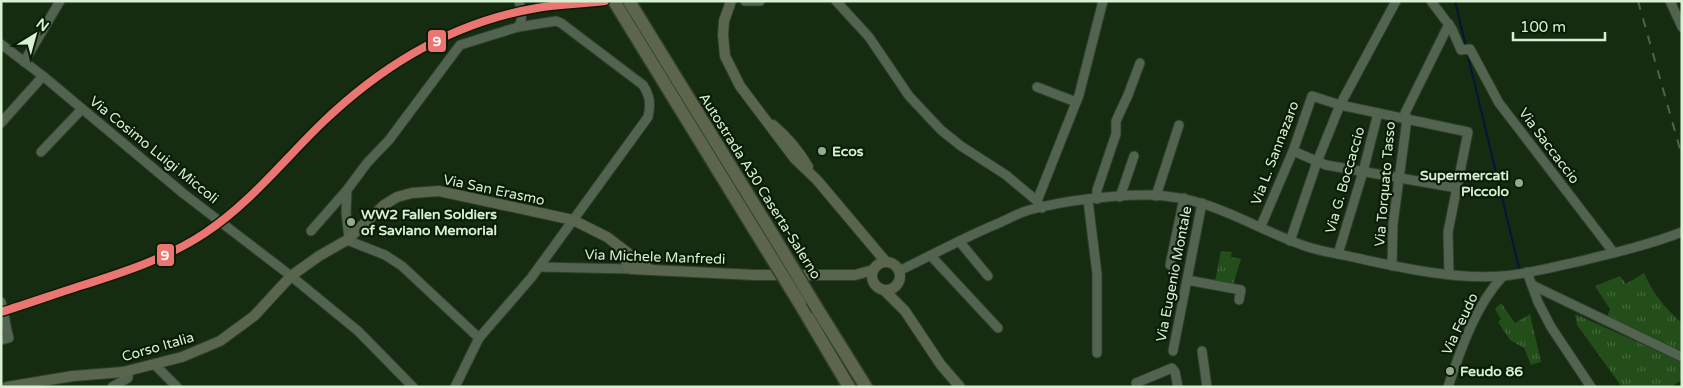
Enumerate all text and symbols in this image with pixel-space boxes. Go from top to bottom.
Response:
north arrow [10,10,60,60]
scale bar [1513,10,1606,42]
text: N [33,15,52,35]
text: 100 m [1520,18,1566,36]
line badge: 9 [427,29,447,53]
text: 9 [433,33,442,50]
street label: Autostrada A30 Caserta-Salerno [695,90,825,282]
street label: Via Cosimo Luigi Miccoli [86,93,222,207]
street label: Via L. Sannazaro [1247,99,1303,207]
street label: Via Saccaccio [1515,105,1583,187]
street label: Via Torquato Tasso [1371,121,1399,247]
street label: Via G. Boccaccio [1322,125,1368,235]
place label: Ecos [832,143,864,160]
marker: Ecos [816,145,828,157]
place label: Supermercati Piccolo [1420,167,1509,200]
street label: Via San Erasmo [442,171,546,209]
marker: Supermercati Piccolo [1513,177,1525,189]
street label: Via Eugenio Montale [1153,205,1195,343]
place label: WW2 Fallen Soldiers of Saviano Memorial [361,206,497,239]
marker: WW2 Fallen Soldiers of Saviano Memorial [345,216,357,228]
line badge: 9 [156,243,175,267]
street label: Via Michele Manfredi [584,246,726,268]
text: 9 [161,247,170,264]
street label: Via Feudo [1438,290,1482,358]
street label: Corso Italia [120,329,196,365]
place label: Feudo 86 [1460,363,1523,380]
marker: Feudo 86 [1444,365,1456,377]

